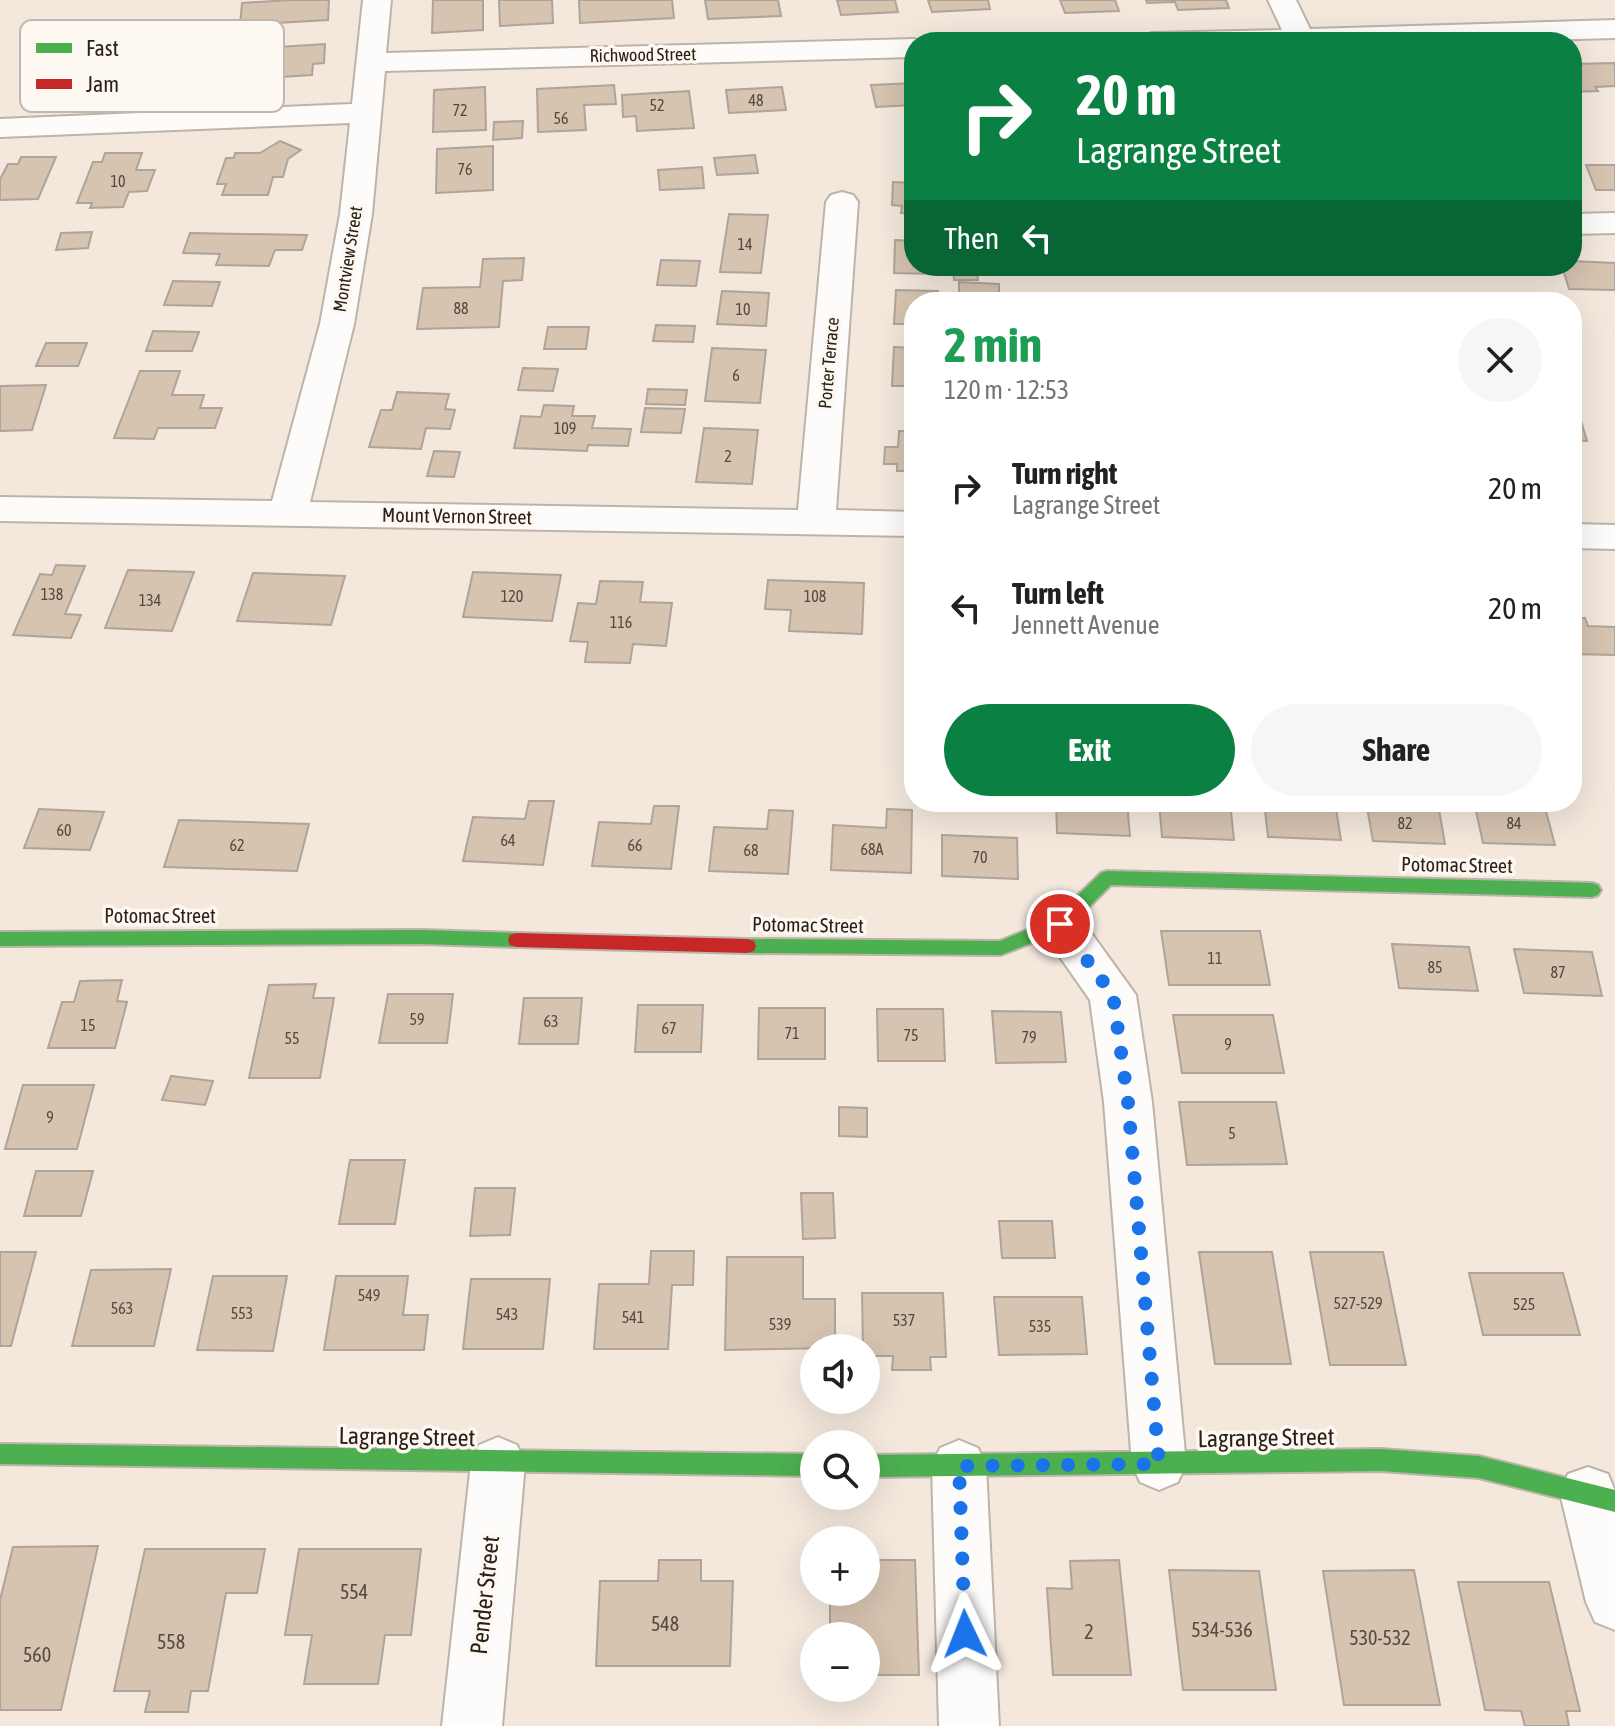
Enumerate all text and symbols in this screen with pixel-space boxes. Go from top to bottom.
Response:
legend [20,20,284,112]
text: Fast [86,35,119,61]
street label: Richwood Street [590,43,696,66]
text: 20 m [1076,63,1177,127]
icon: right [944,64,1048,168]
text: Jam [86,71,119,97]
house number: 48 [748,91,764,109]
house number: 52 [649,96,665,114]
house number: 72 [452,101,468,119]
house number: 56 [553,109,569,127]
text: Lagrange Street [1076,129,1281,171]
house number: 76 [457,160,473,178]
house number: 10 [110,172,126,190]
street label: Montview Street [329,205,366,313]
icon: left [1015,216,1059,260]
text: Then [944,221,999,255]
house number: 14 [737,235,753,253]
house number: 88 [453,299,469,317]
house number: 10 [735,300,751,318]
street label: Porter Terrace [814,316,843,410]
text: 2 min [944,317,1042,372]
button: close [1458,318,1542,402]
house number: 6 [732,366,740,384]
text: 120 m · 12:53 [944,375,1069,405]
house number: 109 [554,419,576,437]
house number: 2 [724,447,732,465]
text: Turn right [1012,456,1118,490]
icon: right [944,466,988,510]
text: 20 m [1488,471,1542,505]
text: Lagrange Street [1012,490,1160,520]
street label: Mount Vernon Street [382,503,533,528]
text: Turn left [1012,576,1104,610]
house number: 138 [41,585,63,603]
icon: left [944,586,988,630]
house number: 120 [501,587,523,605]
house number: 108 [804,587,826,605]
house number: 134 [139,591,161,609]
text: 20 m [1488,591,1542,625]
text: Jennett Avenue [1012,610,1160,640]
house number: 116 [610,613,632,631]
button: Exit [944,704,1235,796]
button: Share [1251,704,1542,796]
house number: 82 [1397,814,1413,832]
house number: 84 [1506,814,1522,832]
house number: 60 [56,821,72,839]
house number: 64 [500,831,516,849]
house number: 62 [229,836,245,854]
house number: 66 [627,836,643,854]
house number: 68A [861,840,884,858]
house number: 68 [743,841,759,859]
house number: 70 [972,848,988,866]
street label: Potomac Street [1401,852,1513,877]
pin [1026,890,1094,958]
icon: arrive [1038,902,1082,946]
street label: Potomac Street [104,904,216,927]
street label: Potomac Street [752,912,864,937]
house number: 11 [1207,949,1223,967]
house number: 85 [1427,958,1443,976]
house number: 87 [1550,963,1566,981]
house number: 59 [409,1010,425,1028]
house number: 63 [543,1012,559,1030]
house number: 15 [80,1016,96,1034]
house number: 67 [661,1019,677,1037]
house number: 71 [784,1024,800,1042]
house number: 75 [903,1026,919,1044]
house number: 79 [1021,1028,1037,1046]
house number: 55 [284,1029,300,1047]
house number: 9 [1224,1035,1232,1053]
house number: 9 [46,1108,54,1126]
house number: 5 [1228,1124,1236,1142]
house number: 549 [358,1286,380,1304]
house number: 527-529 [1333,1294,1383,1312]
house number: 525 [1513,1295,1535,1313]
house number: 563 [111,1299,133,1317]
house number: 553 [231,1304,253,1322]
house number: 543 [496,1305,518,1323]
house number: 541 [622,1308,644,1326]
house number: 537 [893,1311,915,1329]
house number: 539 [769,1315,791,1333]
house number: 535 [1029,1317,1051,1335]
map controls [800,1334,880,1702]
button: sound [800,1334,880,1414]
street label: Lagrange Street [338,1422,476,1451]
street label: Lagrange Street [1197,1423,1335,1452]
button: search [800,1430,880,1510]
button: + [800,1526,880,1606]
street label: Pender Street [465,1534,504,1656]
house number: 554 [340,1580,368,1603]
position arrow [923,1592,1007,1676]
house number: 548 [651,1612,679,1635]
house number: 534-536 [1191,1618,1253,1641]
house number: 2 [1084,1620,1094,1643]
button: − [800,1622,880,1702]
house number: 530-532 [1349,1626,1411,1649]
house number: 558 [157,1630,185,1653]
house number: 560 [23,1643,51,1666]

